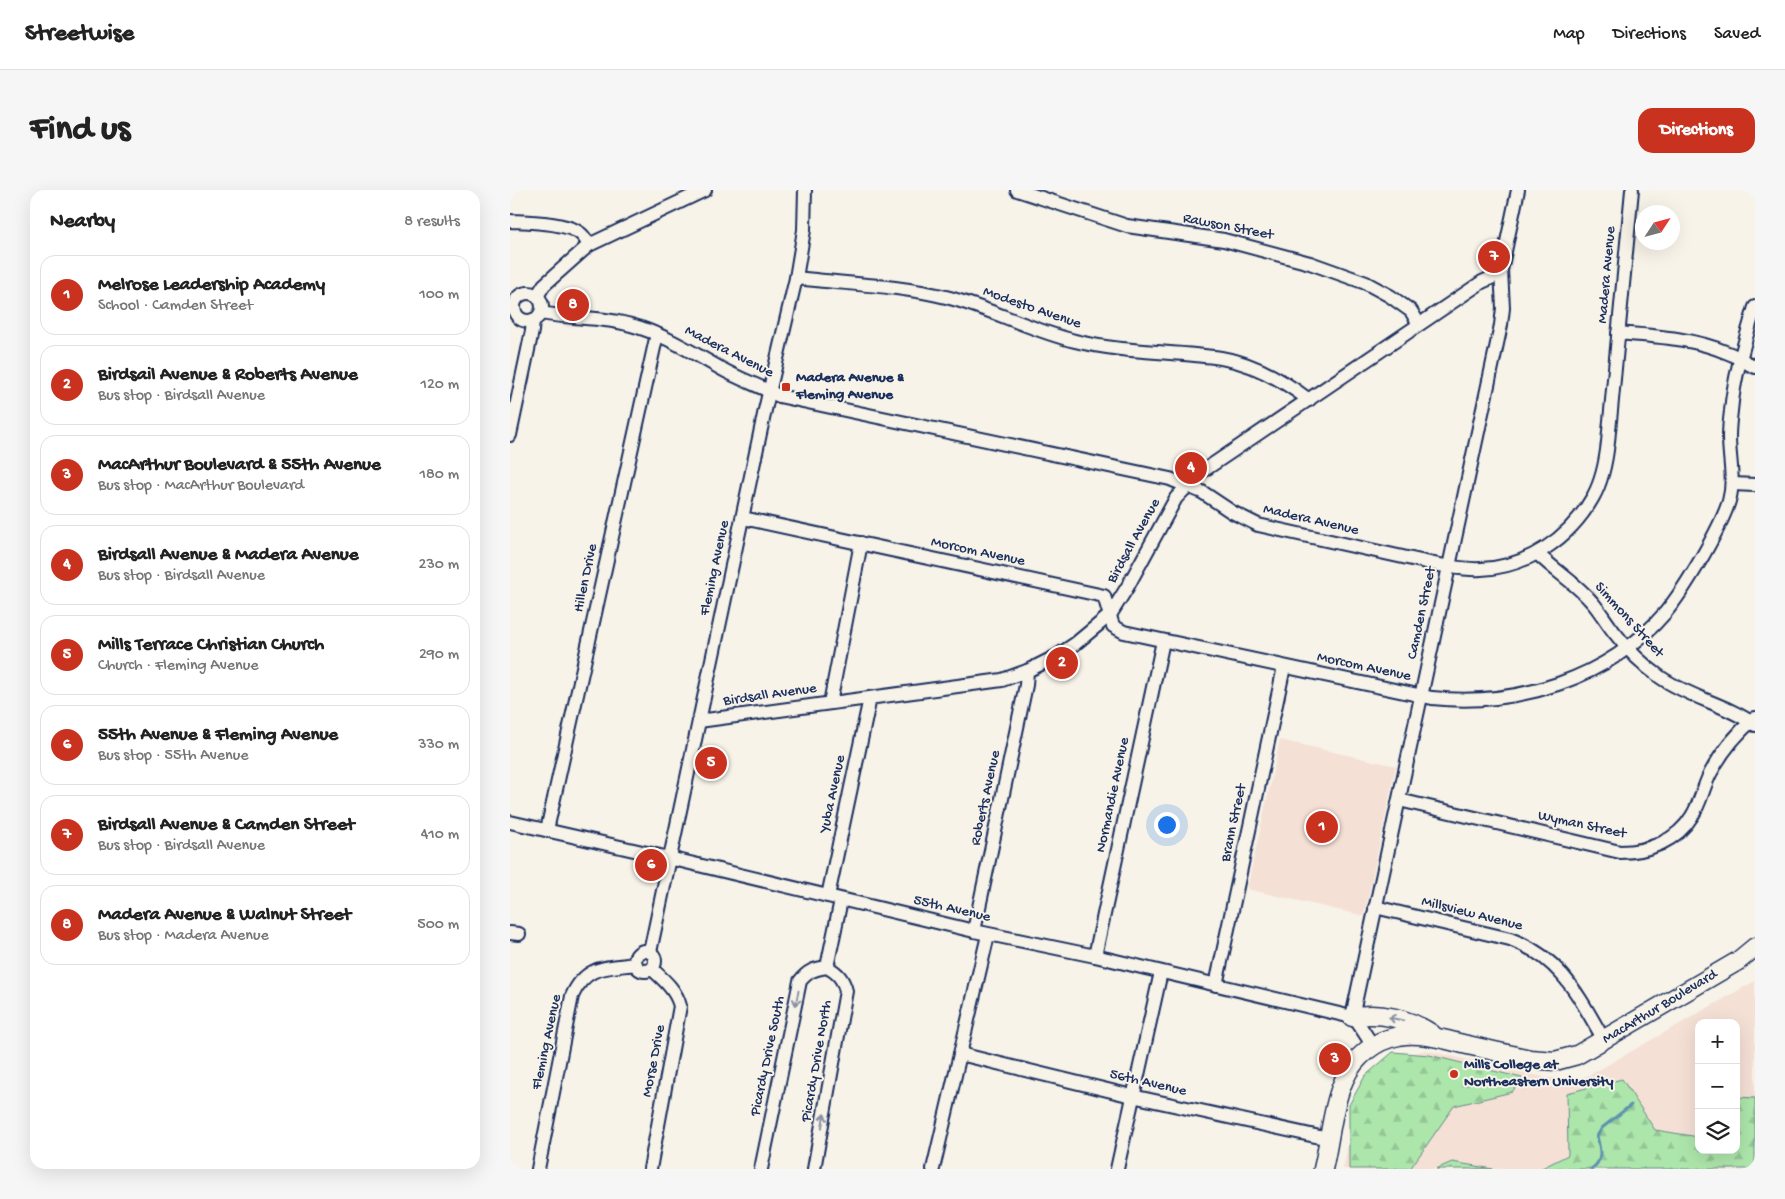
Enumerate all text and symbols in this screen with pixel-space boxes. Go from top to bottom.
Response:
text: Streetwise [25,20,134,49]
text: Map [1553,24,1585,45]
text: Directions [1613,24,1686,45]
text: Saved [1714,24,1760,45]
button: Directions [1638,108,1755,153]
text: Find us [30,110,130,151]
north arrow [1635,205,1680,250]
street label: Rawson Street [1181,209,1277,245]
text: Nearby [50,210,115,235]
text: 8 results [404,213,460,232]
street label: Madera Avenue [1594,225,1620,324]
pin: 7 [1478,238,1510,276]
text: Melrose Leadership Academy [98,274,325,297]
street label: Modesto Avenue [980,283,1084,333]
text: 1 [64,286,70,305]
text: 100 m [419,286,459,305]
pin: 8 [557,286,589,324]
text: School · Camden Street [98,297,253,316]
street label: Madera Avenue [681,322,777,382]
text: Birdsail Avenue & Roberts Avenue [98,364,358,387]
place label: Madera Avenue & Fleming Avenue [795,369,905,404]
text: 2 [63,376,71,395]
text: 120 m [420,376,459,395]
marker: Madera Avenue & Fleming Avenue [780,381,792,393]
text: Bus stop · Birdsall Avenue [98,387,265,406]
pin: 4 [1175,449,1207,487]
text: MacArthur Boulevard & 55th Avenue [98,454,381,477]
text: 3 [63,466,71,485]
text: 180 m [420,466,459,485]
text: Bus stop · MacArthur Boulevard [98,477,304,496]
street label: Birdsall Avenue [1103,495,1165,587]
street label: Madera Avenue [1261,500,1361,540]
street label: Fleming Avenue [696,518,734,618]
street label: Morcom Avenue [929,533,1027,571]
street label: Hillen Drive [570,542,602,614]
text: Birdsall Avenue & Madera Avenue [98,544,359,567]
text: 4 [63,556,71,575]
text: 230 m [419,556,459,575]
street label: Camden Street [1403,563,1441,661]
text: Bus stop · Birdsall Avenue [98,567,265,586]
street label: Simmons Street [1590,578,1669,663]
text: Mills Terrace Christian Church [98,634,324,657]
pin: 2 [1046,644,1078,682]
text: 5 [63,646,71,665]
text: 290 m [419,646,459,665]
street label: Morcom Avenue [1315,648,1413,686]
text: Church · Fleming Avenue [98,657,258,676]
street label: Birdsall Avenue [721,680,818,711]
text: 55th Avenue & Fleming Avenue [98,724,338,747]
street label: Normandie Avenue [1092,735,1134,854]
text: 6 [63,736,71,755]
text: 330 m [418,736,459,755]
pin: 5 [695,744,727,782]
text: Bus stop · 55th Avenue [98,747,248,766]
street label: Roberts Avenue [967,748,1005,847]
street label: Yuba Avenue [816,753,850,836]
street label: Brann Street [1217,781,1251,865]
street label: Wyman Street [1536,807,1630,844]
pin: 1 [1306,808,1338,846]
your location [1154,812,1180,838]
text: Birdsall Avenue & Camden Street [98,814,354,837]
text: 7 [63,826,71,845]
text: 410 m [421,826,459,845]
text: Bus stop · Birdsall Avenue [98,837,265,856]
pin: 6 [635,846,667,884]
street label: 55th Avenue [912,891,993,927]
street label: Millsview Avenue [1420,893,1525,935]
text: Madera Avenue & Walnut Street [98,904,351,927]
text: 8 [63,916,71,935]
text: 500 m [417,916,459,935]
text: Bus stop · Madera Avenue [98,927,269,946]
street label: MacArthur Boulevard [1599,965,1722,1048]
one-way arrow [792,990,801,1006]
street label: Fleming Avenue [528,992,566,1092]
street label: Picardy Drive South [746,994,790,1119]
street label: Picardy Drive North [797,999,837,1124]
one-way arrow [1389,1014,1405,1023]
map controls [1695,1019,1740,1154]
button: + [1695,1019,1740,1064]
street label: Morse Drive [638,1023,670,1099]
pin: 3 [1319,1040,1351,1078]
place label: Mills College at Northeastern University [1464,1056,1614,1091]
button: − [1695,1064,1740,1109]
street label: 56th Avenue [1108,1065,1188,1101]
marker: Mills College at Northeastern University [1448,1068,1460,1080]
button: layers [1695,1109,1740,1154]
one-way arrow [819,1113,828,1129]

